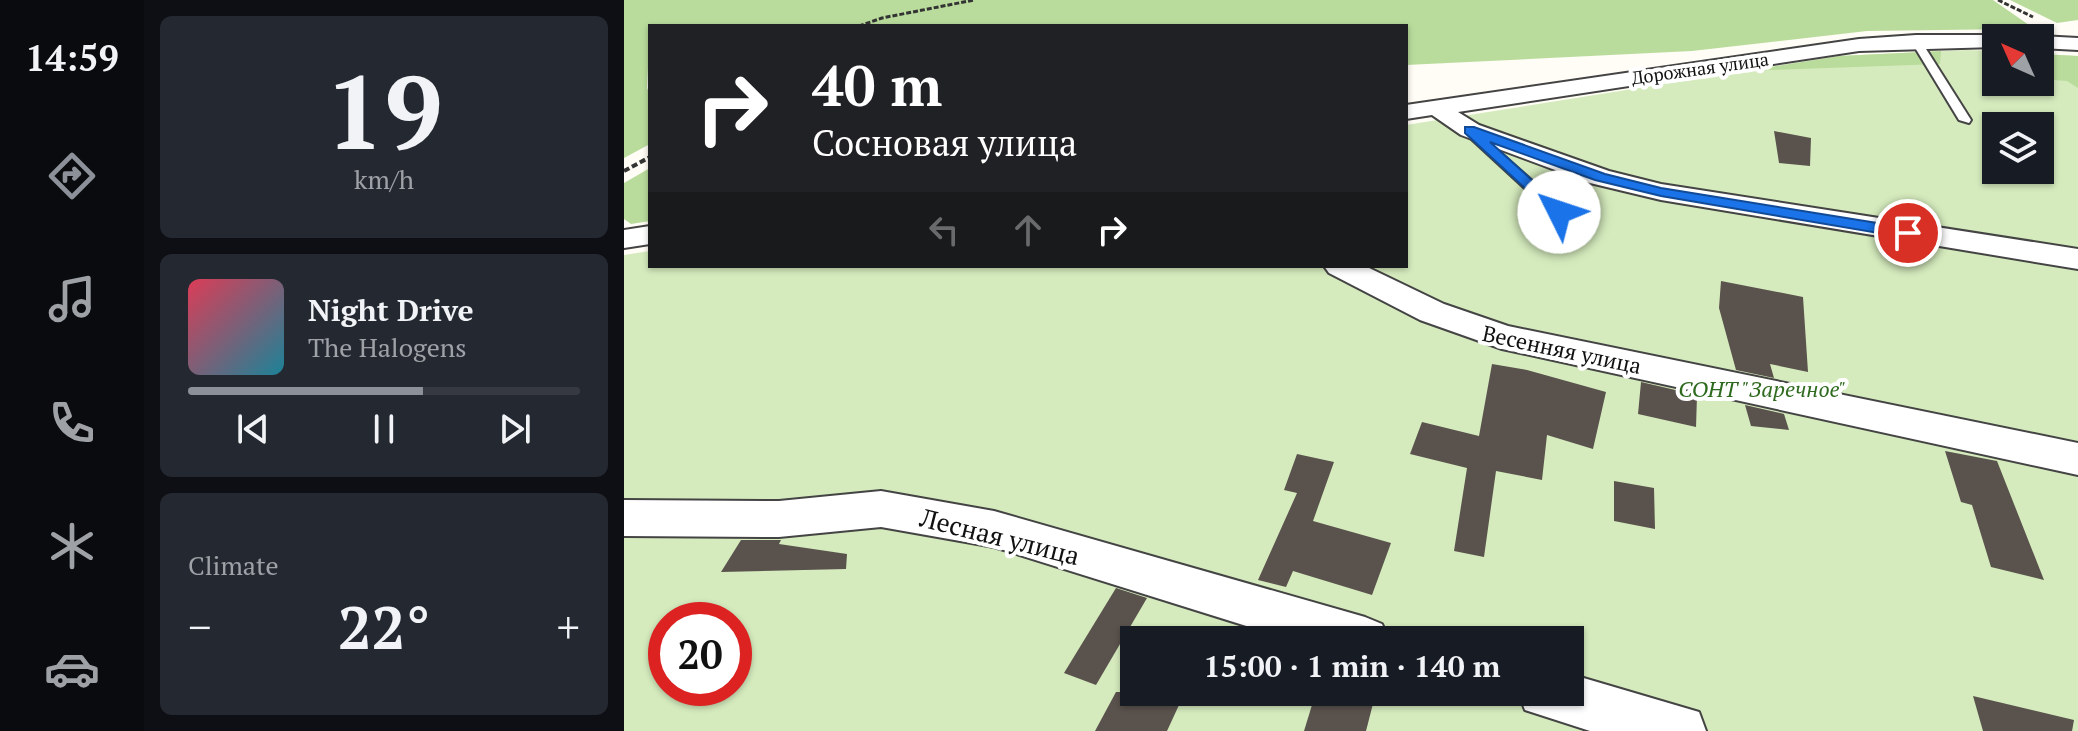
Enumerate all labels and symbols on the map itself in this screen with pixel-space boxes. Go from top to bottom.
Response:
north arrow [1982,24,2054,96]
street label: Дорожная улица [1630,46,1770,90]
position arrow [1517,170,1601,254]
pin [1874,199,1942,267]
street label: Весенняя улица [1480,318,1644,380]
park label: СОНТ "Заречное" [1678,374,1846,403]
street label: Лесная улица [916,500,1083,572]
speed limit sign: 20 [648,602,752,706]

